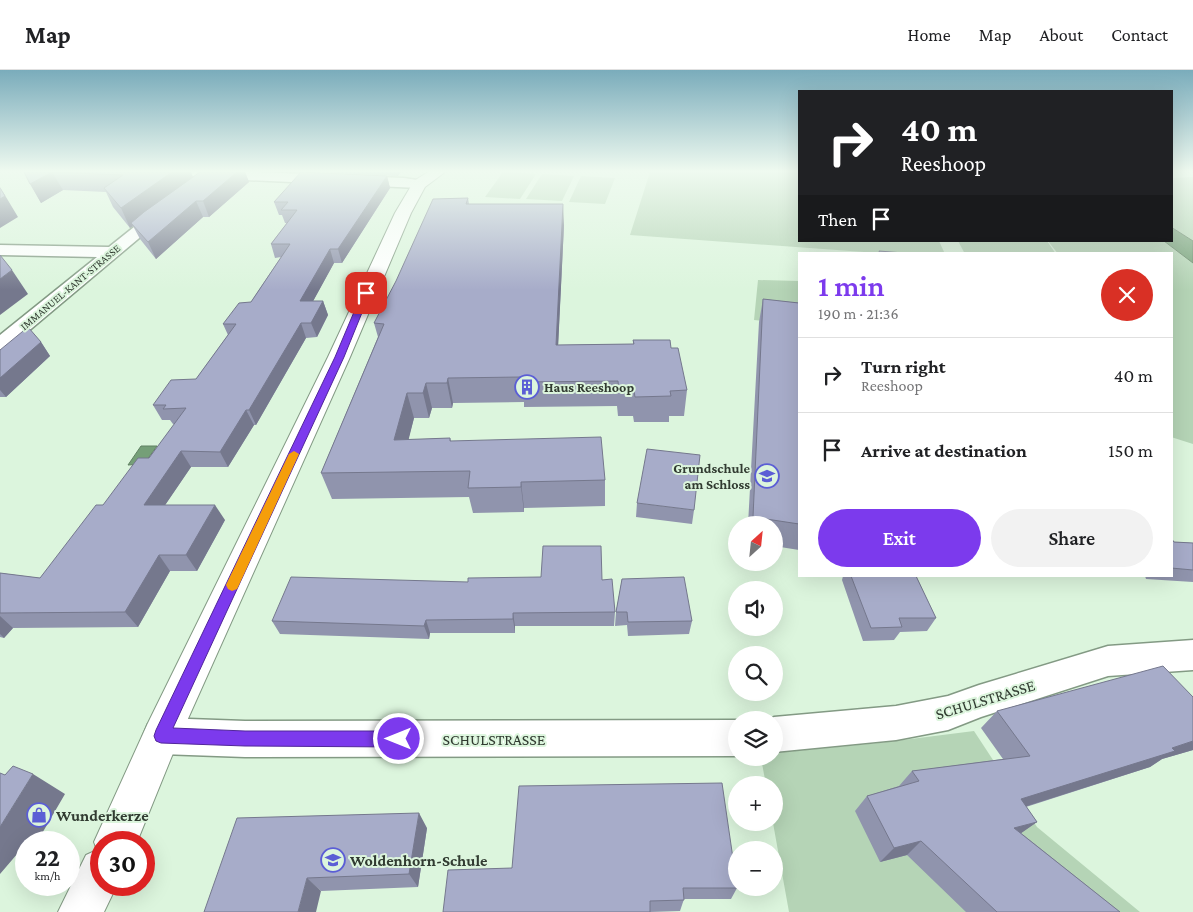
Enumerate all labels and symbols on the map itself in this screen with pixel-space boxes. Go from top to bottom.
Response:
street label: IMMANUEL-KANT-STRASSE [18,242,122,332]
pin [345,272,387,314]
building icon: Haus Reeshoop [514,374,540,400]
place label: Haus Reeshoop [544,379,634,395]
place label: Grundschule am Schloss [673,460,750,492]
school or university icon: Grundschule am Schloss [754,463,780,489]
north arrow [728,516,782,571]
street label: SCHULSTRASSE [933,676,1037,723]
position arrow [372,712,424,764]
street label: SCHULSTRASSE [443,731,546,748]
shop icon: Wunderkerze [26,802,52,828]
place label: Wunderkerze [55,807,149,824]
speed limit sign: 30 [90,831,155,896]
school or university icon: Woldenhorn-Schule [320,847,346,873]
place label: Woldenhorn-Schule [349,852,488,869]

